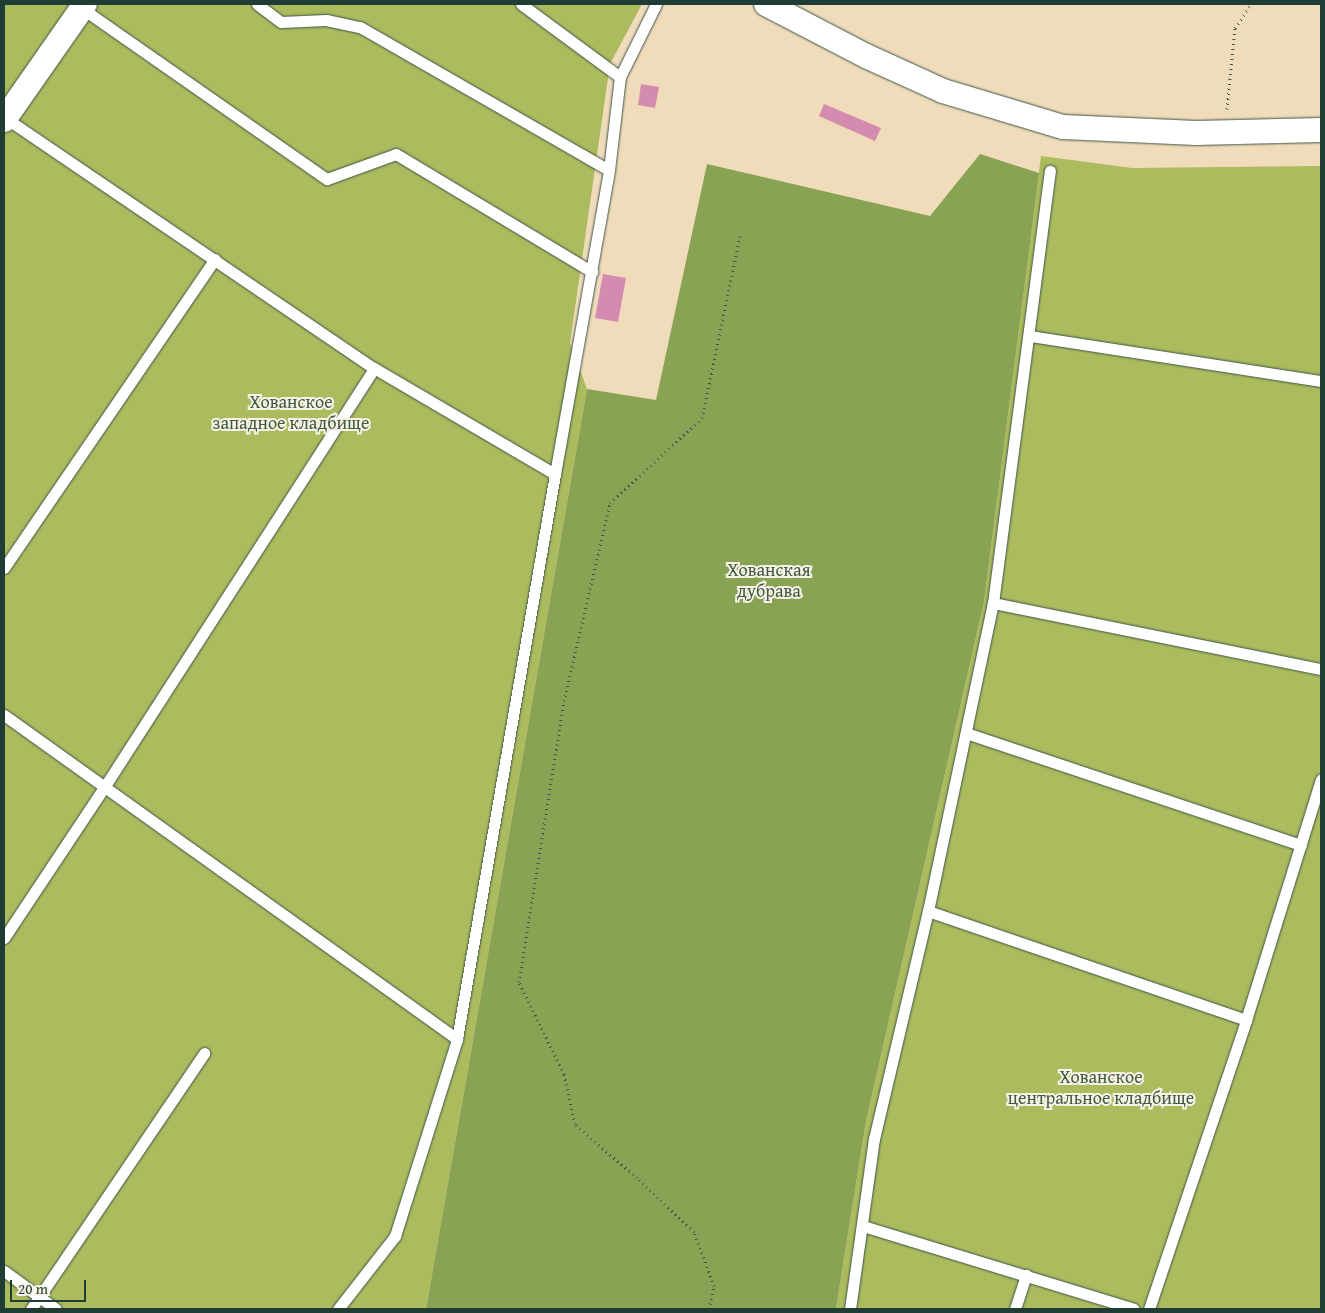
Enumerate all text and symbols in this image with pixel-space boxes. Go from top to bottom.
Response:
park label: Хованское западное кладбище [213,392,369,434]
park label: Хованская дубрава [727,560,811,602]
park label: Хованское центральное кладбище [1008,1067,1194,1110]
scale bar [12,1270,89,1302]
text: 20 m [18,1278,48,1299]

